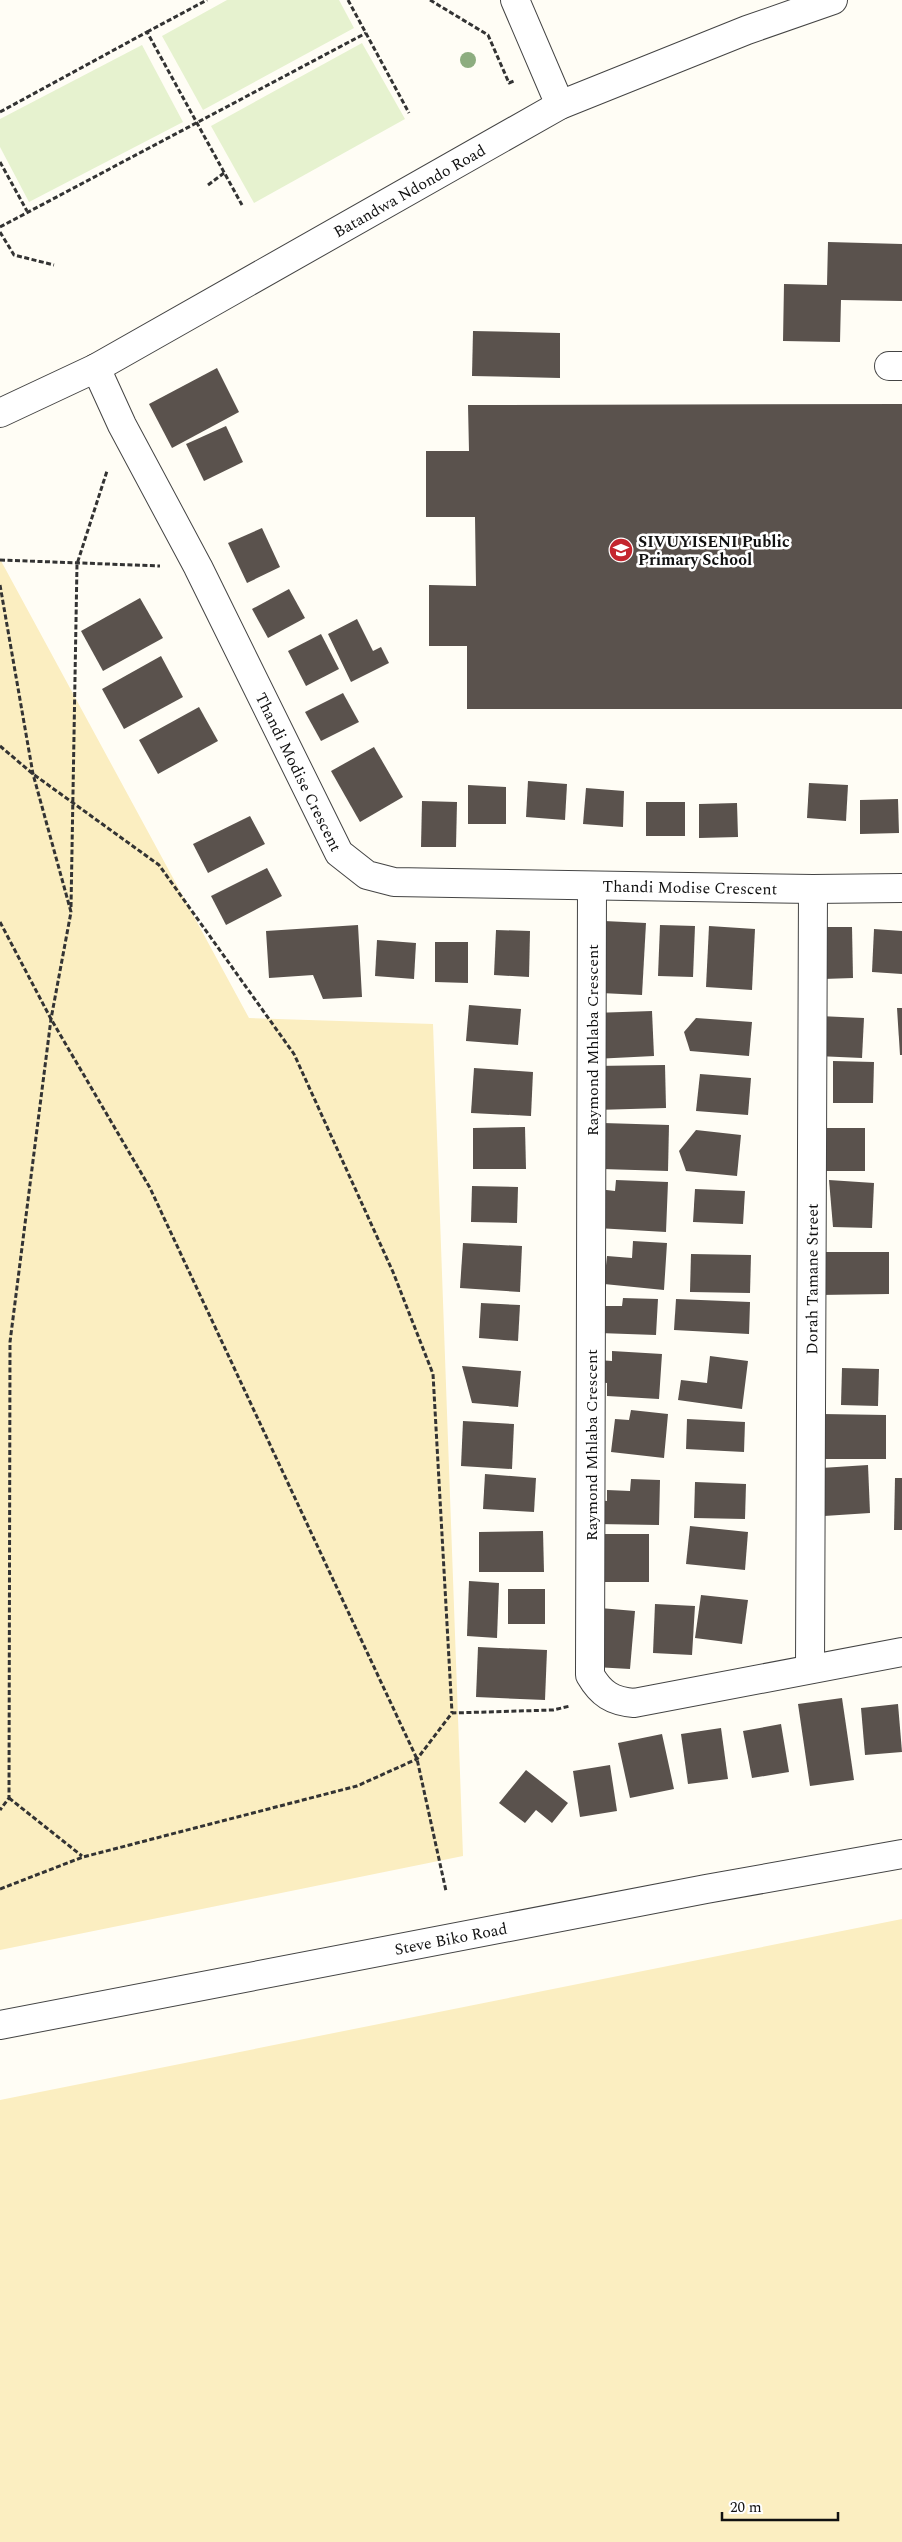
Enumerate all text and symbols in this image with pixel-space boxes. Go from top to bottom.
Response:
street label: Batandwa Ndondo Road [329,139,490,244]
place label: SIVUYISENI Public Primary School [638,530,790,572]
school or university icon: SIVUYISENI Public Primary School [608,537,634,563]
street label: Thandi Modise Crescent [249,688,348,856]
street label: Thandi Modise Crescent [602,874,778,901]
street label: Raymond Mhlaba Crescent [581,944,605,1136]
street label: Dorah Tamane Street [800,1203,825,1355]
street label: Raymond Mhlaba Crescent [580,1349,604,1541]
street label: Steve Biko Road [392,1917,509,1962]
scale bar [722,2490,838,2522]
text: 20 m [730,2496,762,2519]

